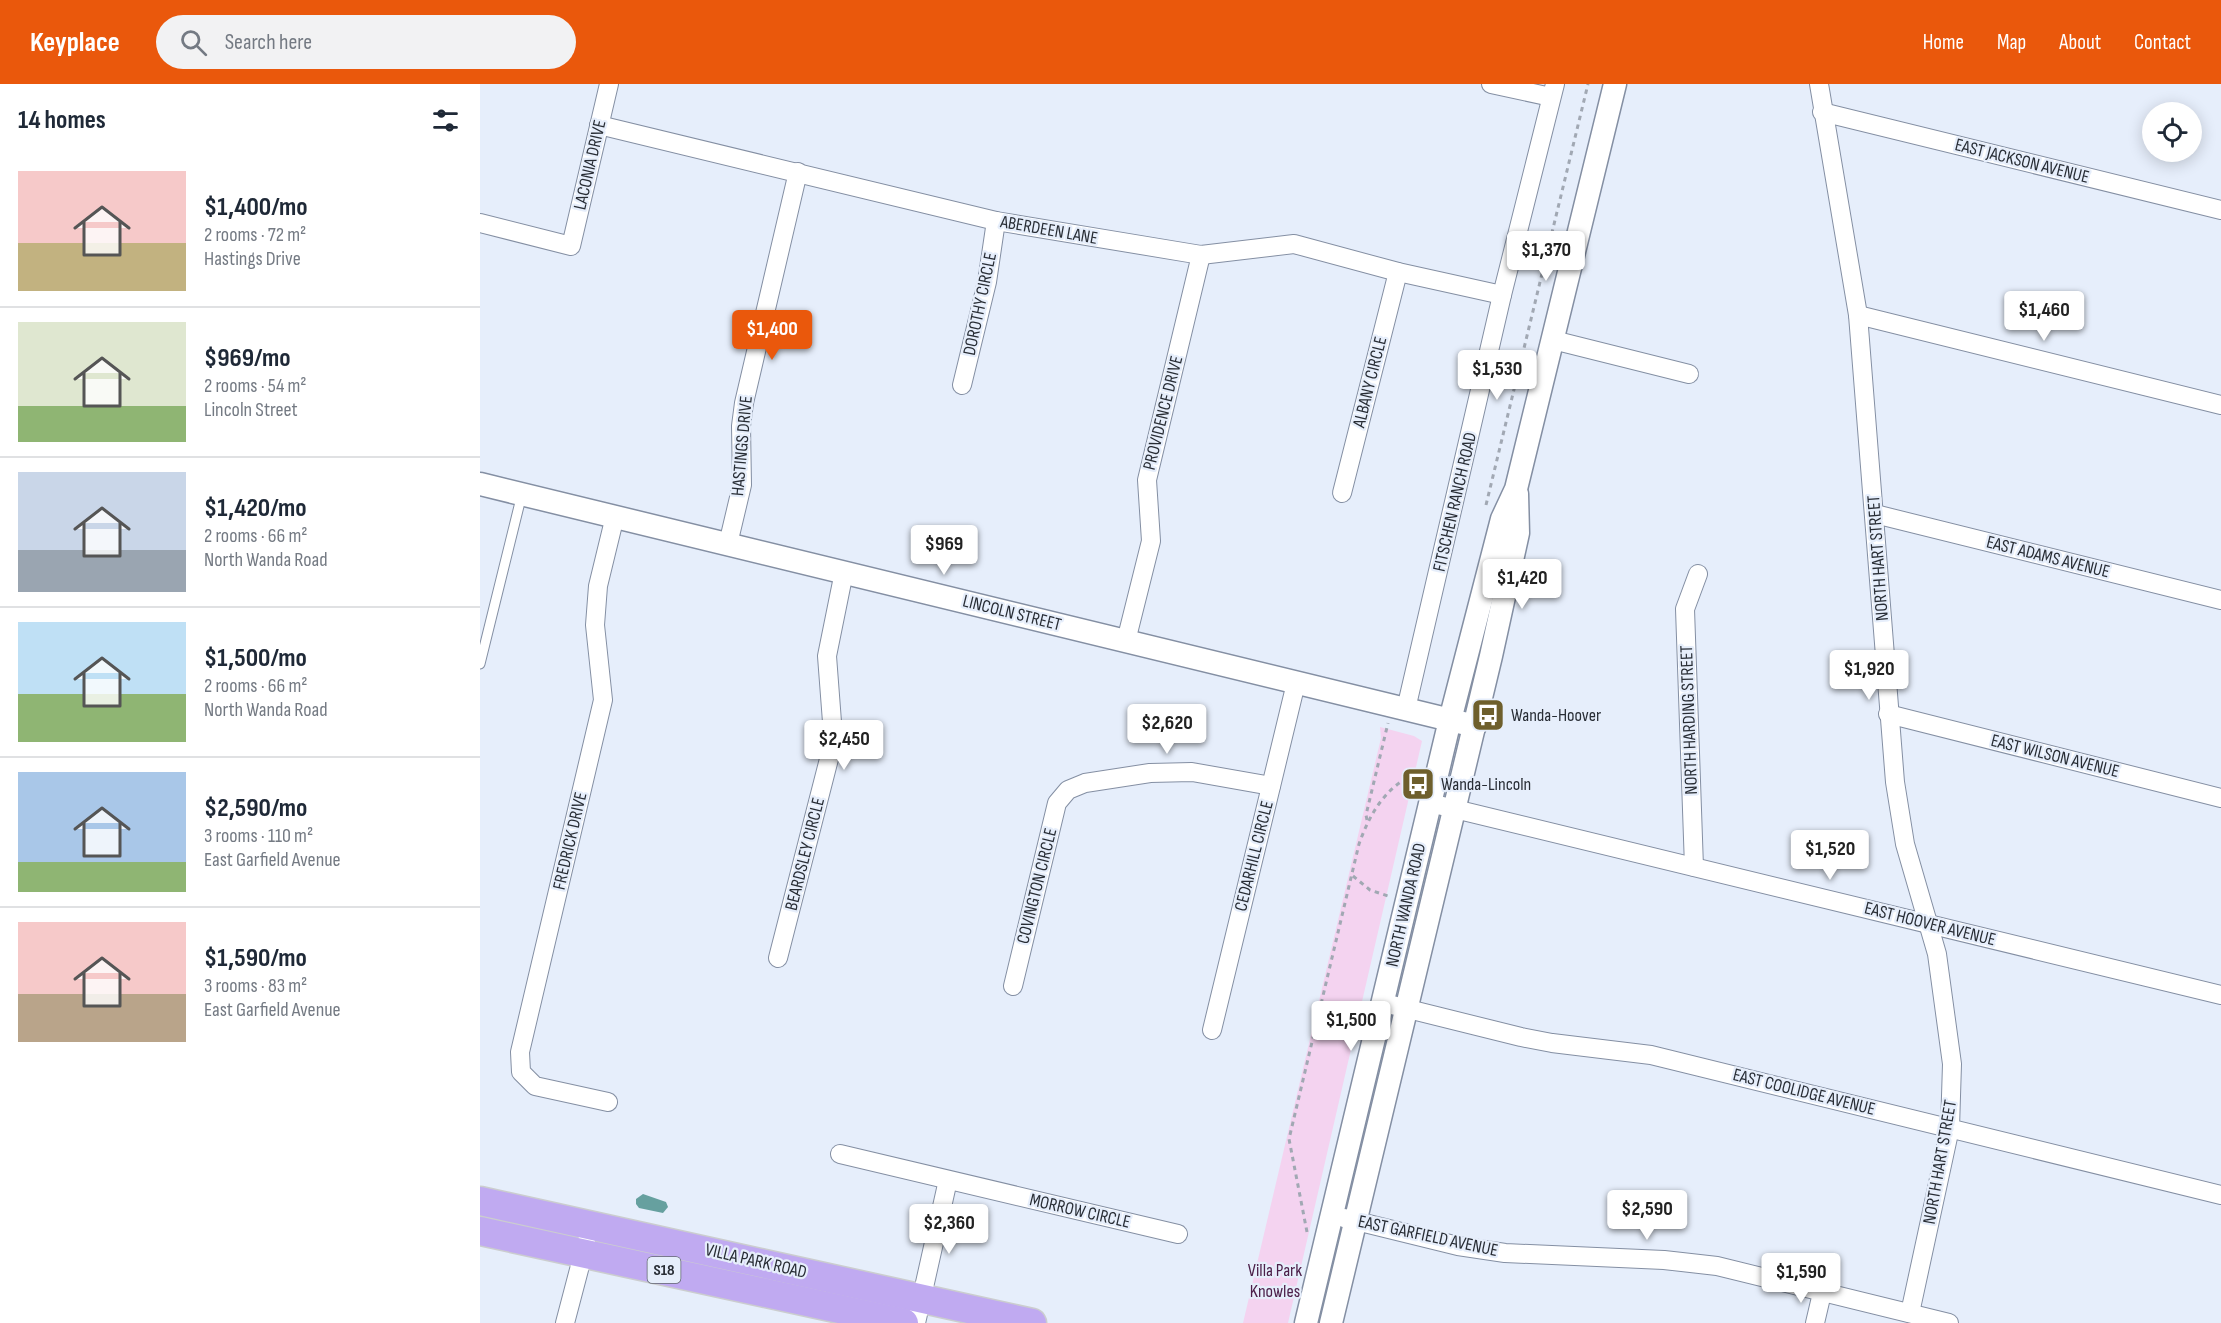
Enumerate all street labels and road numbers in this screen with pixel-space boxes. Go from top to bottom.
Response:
street label: LACONIA DRIVE [569,118,611,212]
street label: EAST JACKSON AVENUE [1953,134,2091,188]
street label: ABERDEEN LANE [998,211,1099,249]
street label: DOROTHY CIRCLE [959,251,1001,357]
street label: ALBANY CIRCLE [1348,334,1391,431]
street label: PROVIDENCE DRIVE [1139,354,1187,472]
street label: HASTINGS DRIVE [727,395,757,497]
street label: FITSCHEN RANCH ROAD [1429,430,1481,574]
street label: NORTH HART STREET [1863,494,1893,622]
street label: EAST ADAMS AVENUE [1984,532,2112,582]
street label: LINCOLN STREET [960,591,1064,635]
street label: NORTH HARDING STREET [1676,645,1702,795]
street label: EAST WILSON AVENUE [1989,730,2121,782]
street label: FREDRICK DRIVE [549,790,591,892]
street label: BEARDSLEY CIRCLE [781,795,829,913]
street label: CEDARHILL CIRCLE [1230,799,1278,913]
street label: COVINGTON CIRCLE [1012,826,1062,946]
street label: NORTH WANDA ROAD [1382,841,1430,969]
street label: EAST HOOVER AVENUE [1862,898,1998,950]
street label: EAST COOLIDGE AVENUE [1731,1064,1877,1120]
street label: NORTH HART STREET [1919,1098,1961,1226]
street label: MORROW CIRCLE [1028,1189,1132,1233]
street label: EAST GARFIELD AVENUE [1356,1211,1500,1261]
street label: VILLA PARK ROAD [703,1239,809,1283]
road number: S18 [648,1257,681,1283]

